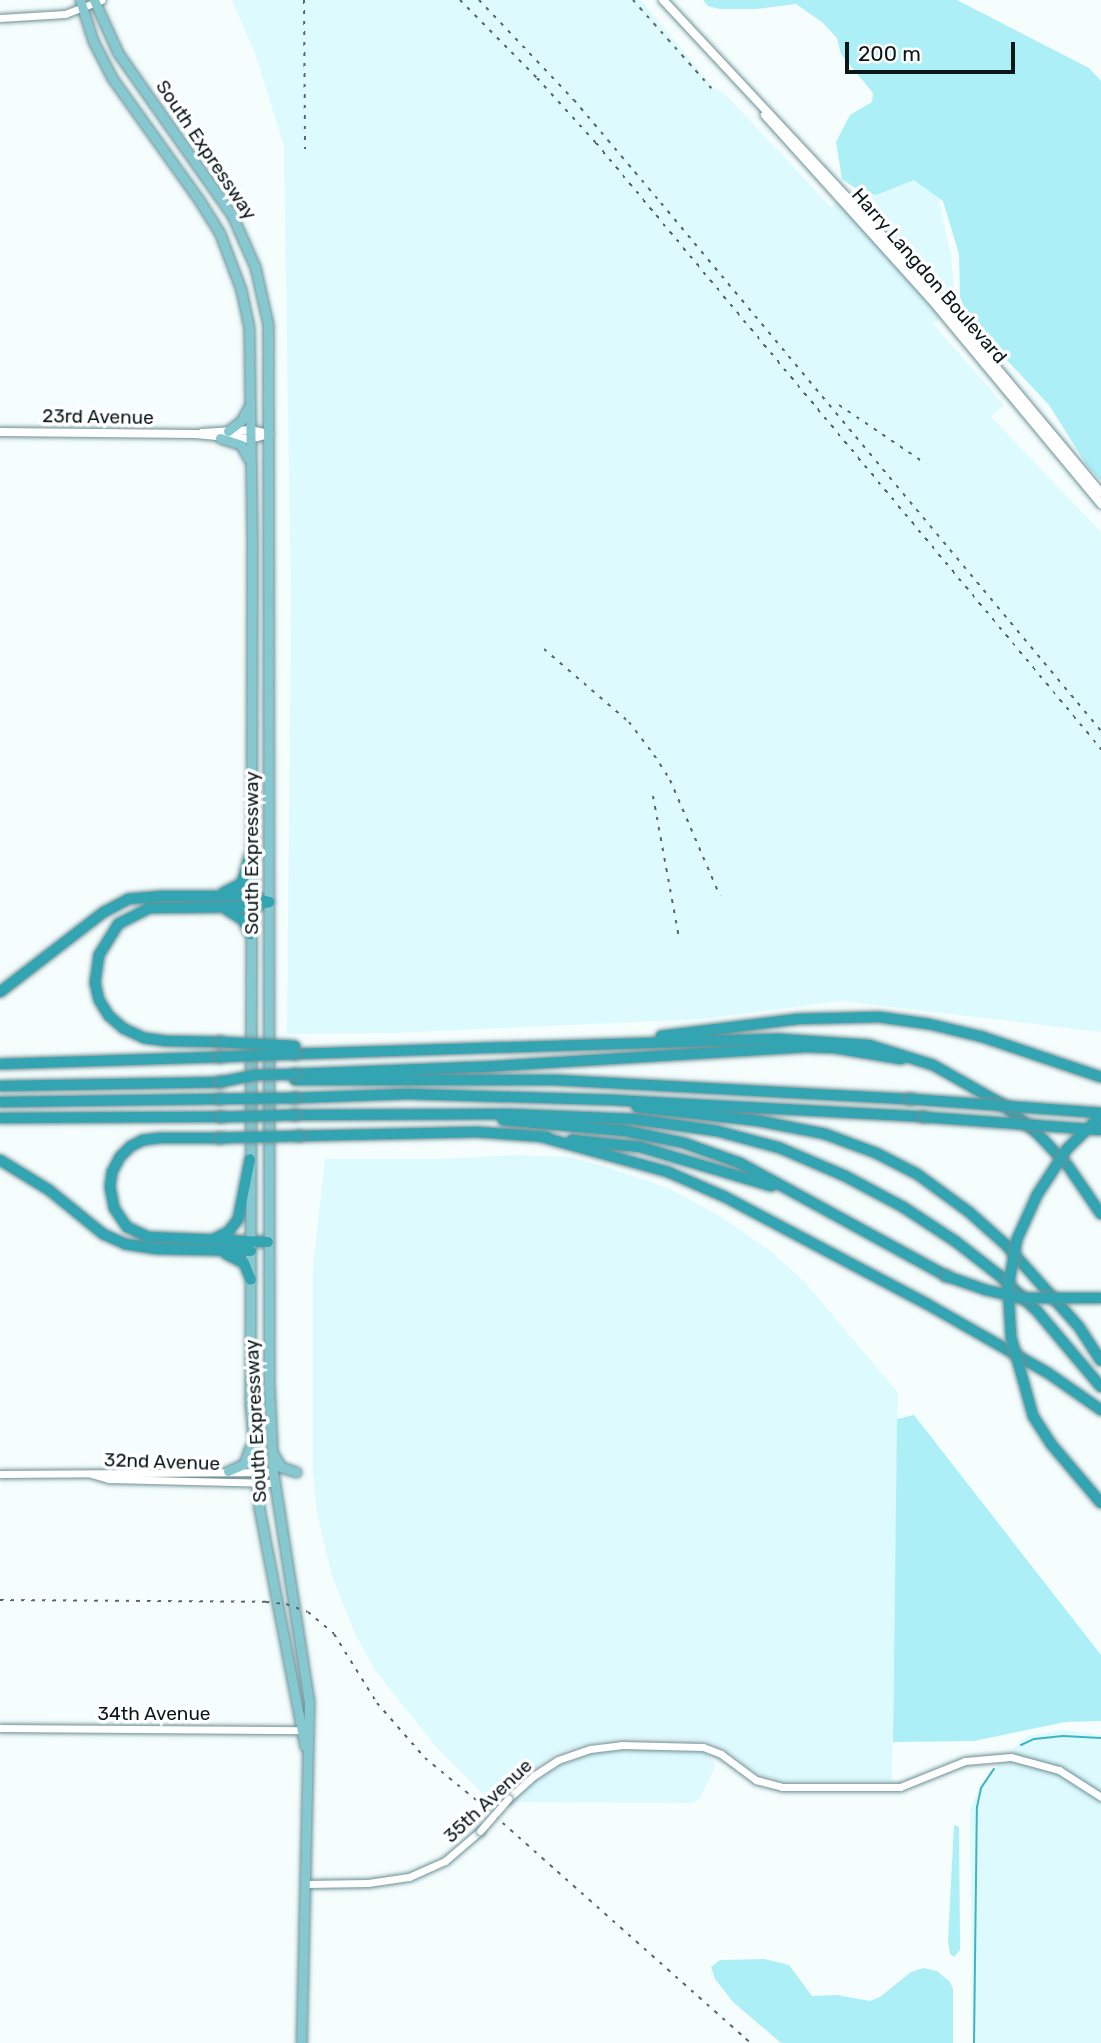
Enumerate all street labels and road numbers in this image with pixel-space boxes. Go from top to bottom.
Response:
street label: South Expressway [151,76,261,224]
street label: Harry Langdon Boulevard [847,184,1011,368]
street label: 23rd Avenue [42,405,154,429]
street label: South Expressway [241,771,263,935]
street label: South Expressway [240,1339,272,1503]
street label: 32nd Avenue [103,1449,221,1475]
street label: 34th Avenue [97,1703,211,1725]
street label: 35th Avenue [439,1754,537,1848]

